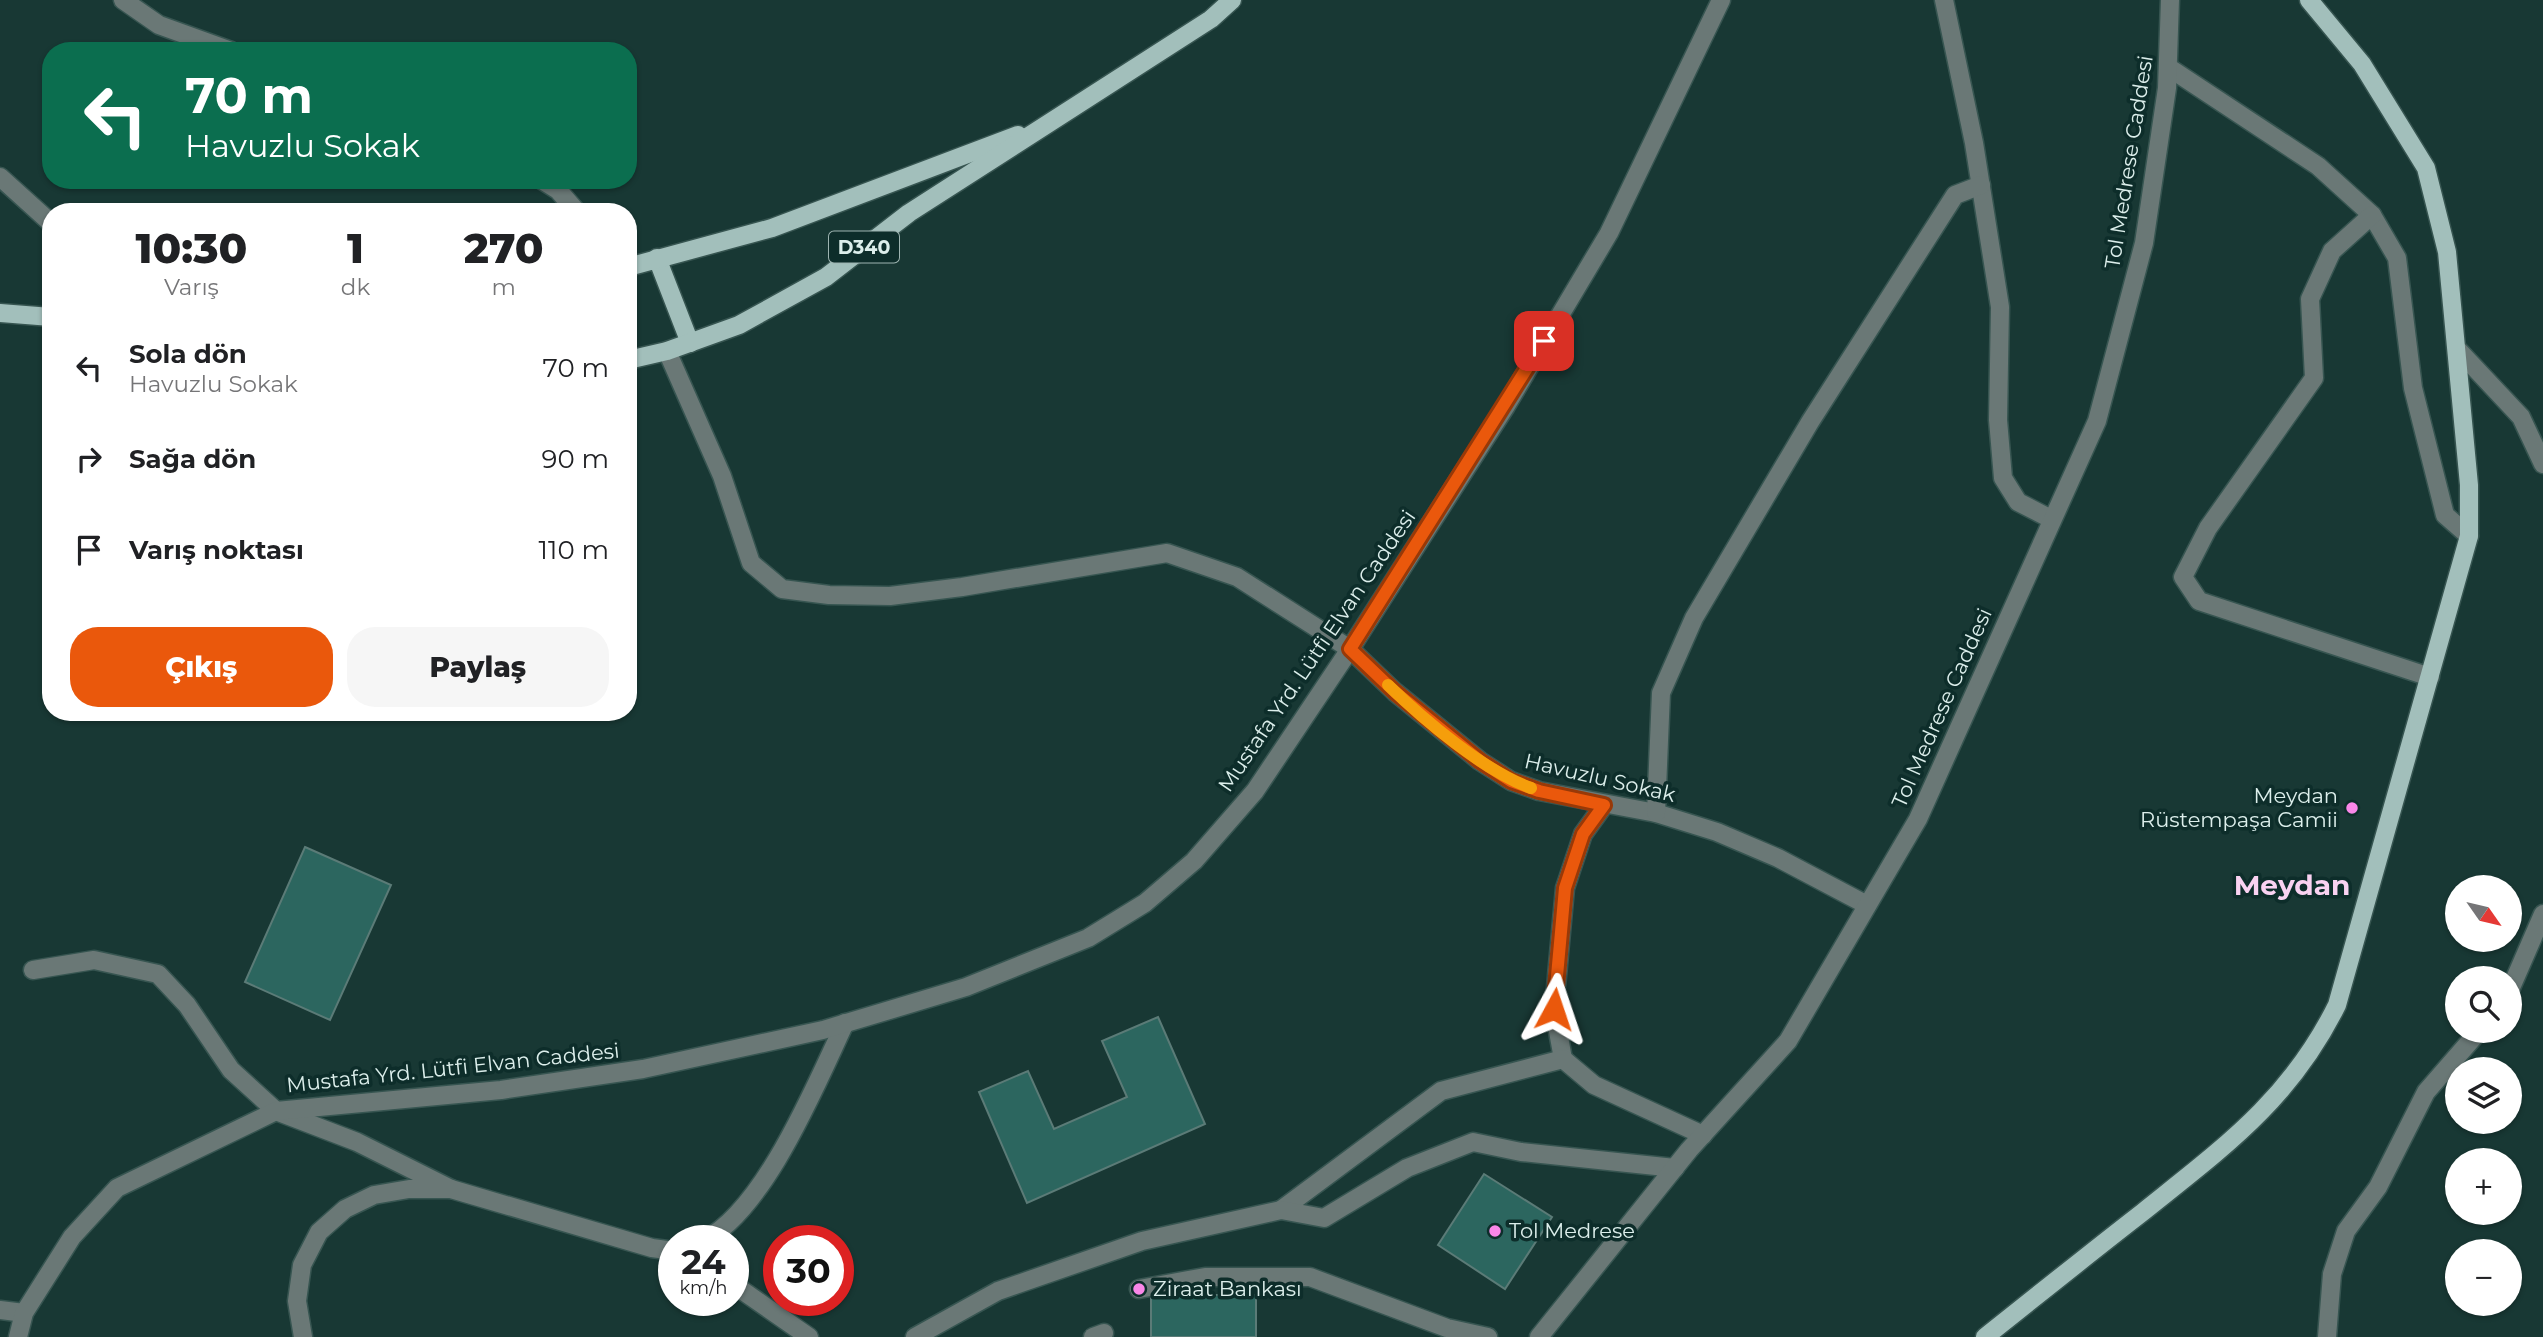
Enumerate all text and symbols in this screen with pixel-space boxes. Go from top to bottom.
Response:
street label: Tol Medrese Caddesi [2099,53,2158,270]
text: 70 m [185,66,313,125]
icon: left [70,70,161,161]
text: Havuzlu Sokak [185,126,420,165]
text: 10:30 [136,222,247,274]
text: 1 [347,222,364,274]
text: 270 [464,222,543,274]
road number: D340 [829,232,899,262]
text: Varış [164,273,219,301]
text: dk [341,273,370,301]
text: m [491,273,516,301]
pin [1514,311,1574,371]
icon: arrive [1525,322,1563,360]
text: Sola dön [129,338,247,370]
icon: left [70,349,108,387]
text: 70 m [543,352,609,384]
text: Havuzlu Sokak [129,370,298,398]
icon: right [70,440,108,478]
text: Sağa dön [129,443,256,475]
text: 90 m [542,443,609,475]
street label: Mustafa Yrd. Lütfi Elvan Caddesi [1213,505,1421,796]
icon: arrive [70,531,108,569]
text: Varış noktası [129,534,304,566]
text: 110 m [539,534,609,566]
street label: Tol Medrese Caddesi [1886,604,1997,811]
button: Çıkış [70,627,333,707]
button: Paylaş [347,627,609,707]
street label: Havuzlu Sokak [1522,748,1678,807]
place label: Meydan Rüstempaşa Camii [2140,783,2338,832]
marker: Meydan Rüstempaşa Camii [2344,800,2360,816]
district label: Meydan [2234,868,2350,902]
north arrow [2445,875,2522,952]
map controls [2445,875,2522,1316]
button: search [2445,966,2522,1043]
position arrow [1517,972,1591,1046]
street label: Mustafa Yrd. Lütfi Elvan Caddesi [285,1038,621,1097]
button: layers [2445,1057,2522,1134]
button: + [2445,1148,2522,1225]
place label: Tol Medrese [1509,1218,1635,1243]
marker: Tol Medrese [1487,1223,1503,1239]
speed limit sign: 30 [763,1225,854,1316]
button: − [2445,1239,2522,1316]
text: 24 [681,1240,726,1283]
place label: Ziraat Bankası [1153,1276,1302,1301]
text: km/h [679,1277,728,1299]
marker: Ziraat Bankası [1131,1281,1147,1297]

